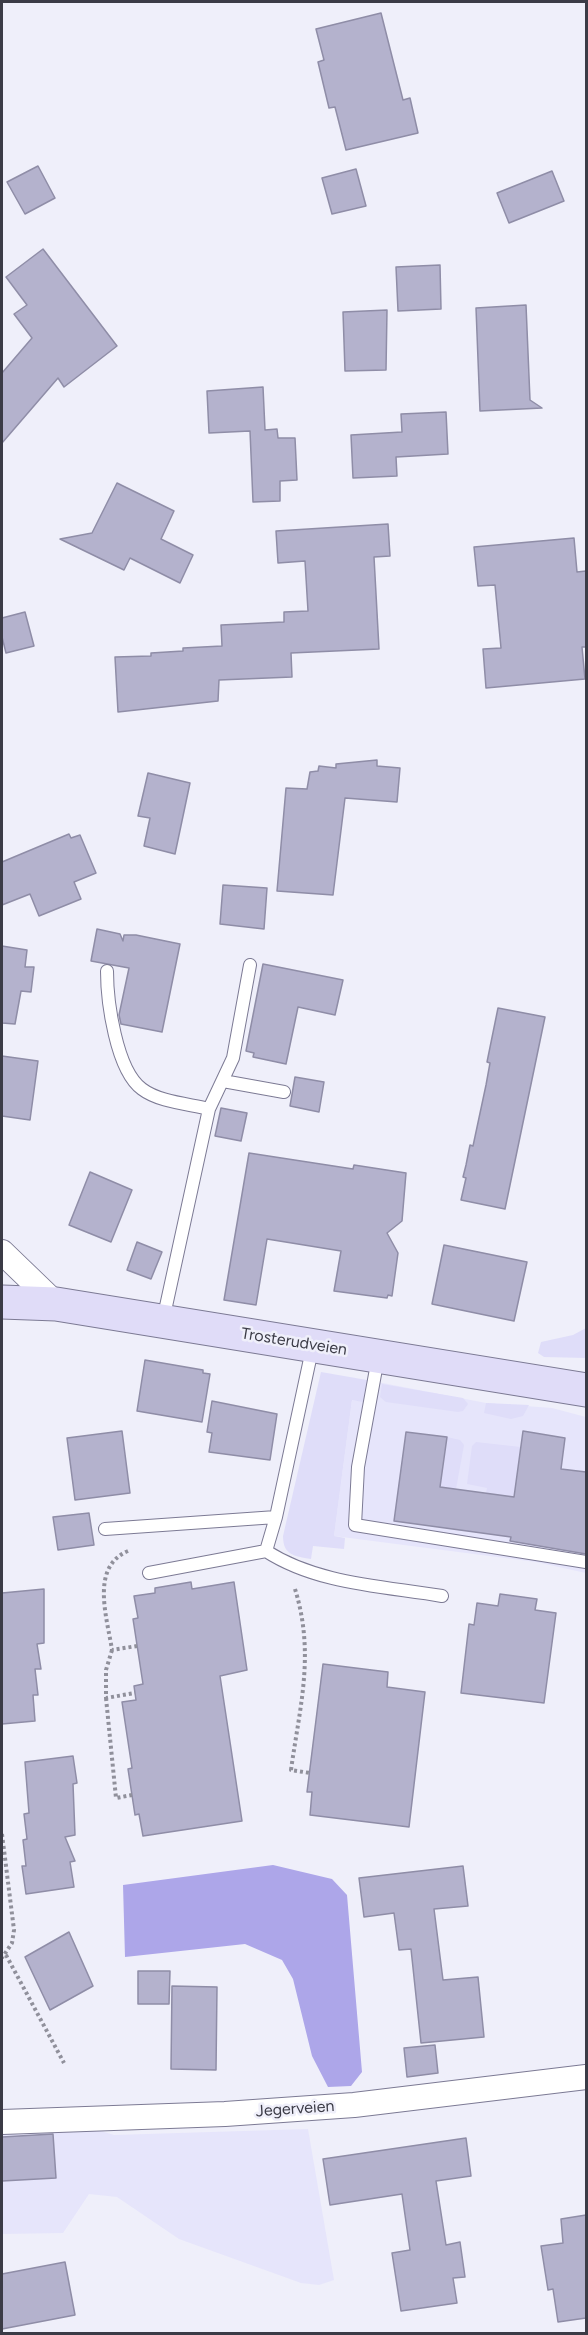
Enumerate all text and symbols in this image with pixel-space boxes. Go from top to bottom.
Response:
street label: Trosterudveien [240,1324,348,1360]
street label: Jegerveien [255,2097,335,2121]

